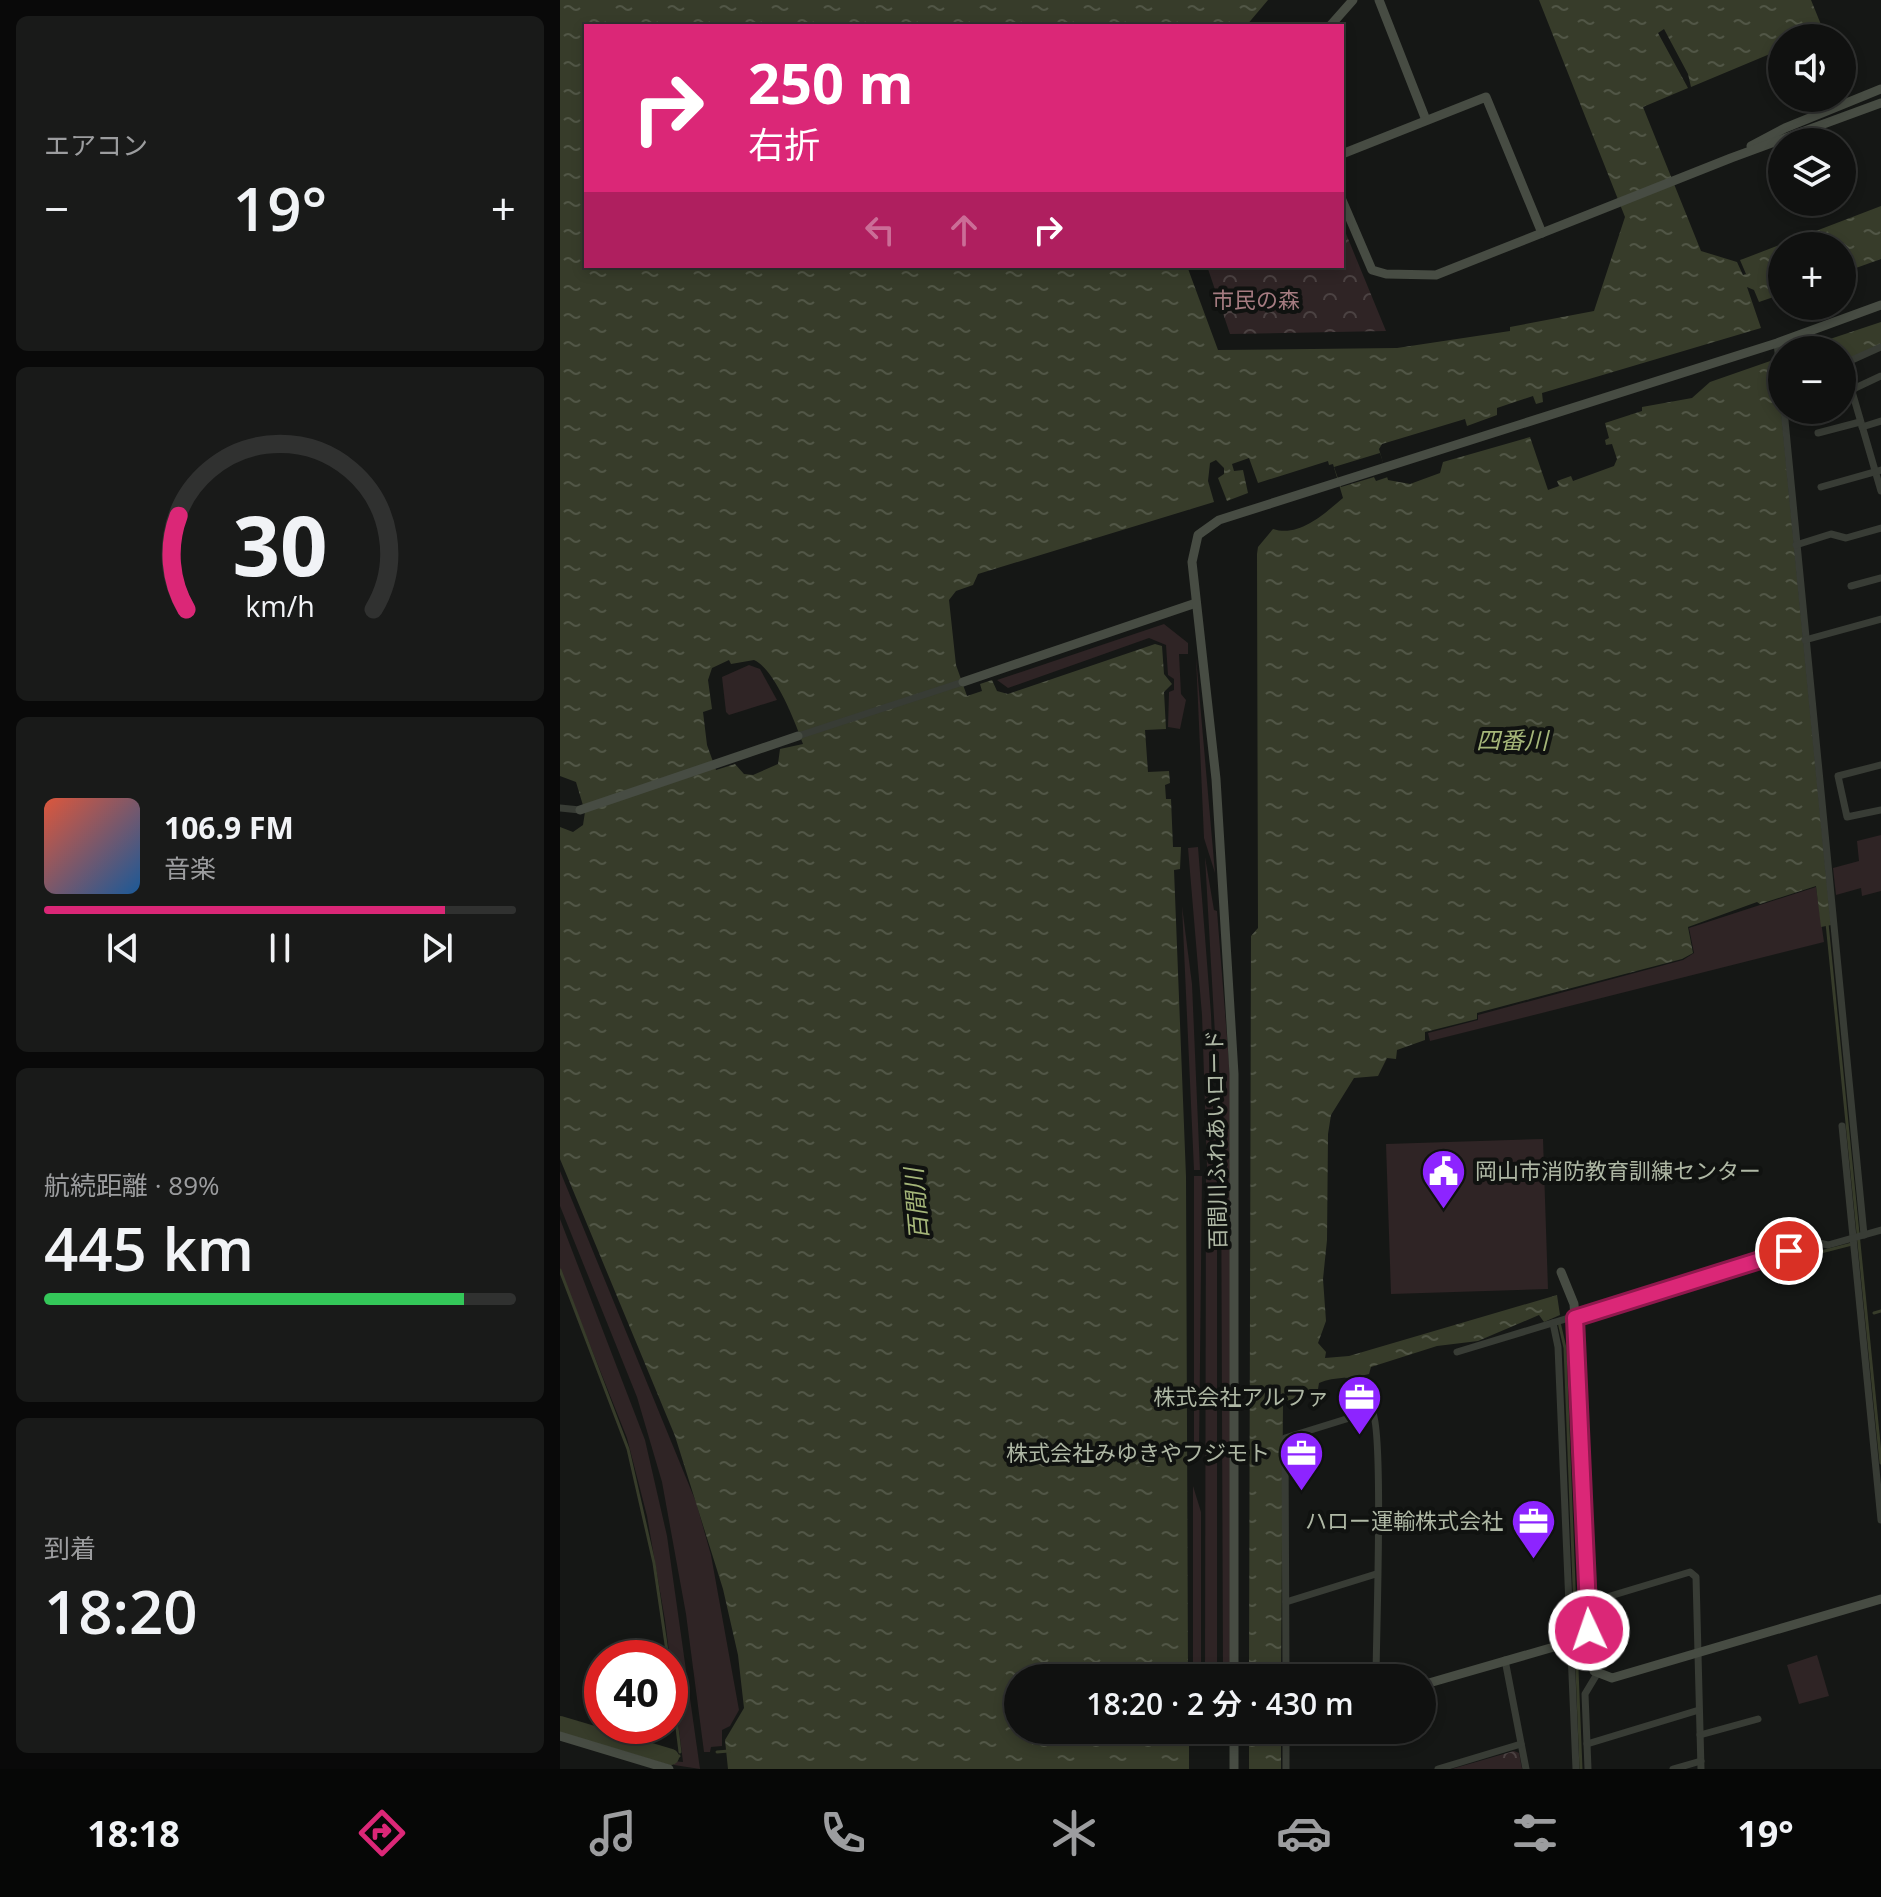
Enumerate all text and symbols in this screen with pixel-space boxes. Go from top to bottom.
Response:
map controls [1768,24,1856,424]
button: sound [1768,24,1856,112]
text: 250 m [748,44,914,120]
icon: right [616,56,720,160]
text: 右折 [748,120,820,169]
text: エアコン [44,127,148,163]
button: layers [1768,128,1856,216]
text: 19° [233,167,327,249]
text: − [44,178,69,238]
text: + [491,178,516,238]
icon: left [858,208,902,252]
icon: ahead [942,208,986,252]
icon: right [1026,208,1070,252]
button: + [1768,232,1856,320]
park label: 市民の森 [1212,284,1300,314]
button: − [1768,336,1856,424]
text: 30 [232,486,328,599]
text: km/h [245,586,315,625]
water label: 四番川 [1476,723,1551,756]
text: 106.9 FM [164,807,294,848]
text: 音楽 [164,850,216,886]
icon: previous [101,926,145,970]
icon: pause [258,926,302,970]
icon: next [415,926,459,970]
street label: 百間川ふれあいロード [1198,1030,1232,1250]
public building icon: 岡山市消防教育訓練センター [1420,1147,1468,1210]
place label: 岡山市消防教育訓練センター [1475,1155,1761,1185]
water label: 百間川 [896,1164,935,1241]
text: 航続距離 · 89% [44,1167,220,1203]
text: 445 km [44,1207,254,1289]
pin [1755,1217,1823,1285]
icon: arrive [1767,1229,1811,1273]
office icon: 株式会社アルファ [1336,1373,1384,1436]
place label: 株式会社アルファ [1153,1381,1329,1411]
office icon: 株式会社みゆきやフジモト [1277,1429,1325,1492]
place label: 株式会社みゆきやフジモト [1006,1437,1270,1467]
office icon: ハロー運輸株式会社 [1510,1497,1558,1560]
place label: ハロー運輸株式会社 [1305,1505,1503,1535]
text: 到着 [44,1530,96,1566]
text: 18:20 [44,1570,198,1652]
position arrow [1547,1588,1631,1672]
speed limit sign: 40 [584,1640,688,1744]
text: 18:20 · 2 分 · 430 m [1086,1683,1354,1724]
icon: directions [354,1805,410,1861]
icon: music [585,1805,641,1861]
icon: phone [815,1805,871,1861]
icon: climate [1046,1805,1102,1861]
icon: car [1276,1805,1332,1861]
icon: filters [1507,1805,1563,1861]
text: 18:18 [87,1809,180,1858]
text: 19° [1737,1809,1794,1858]

